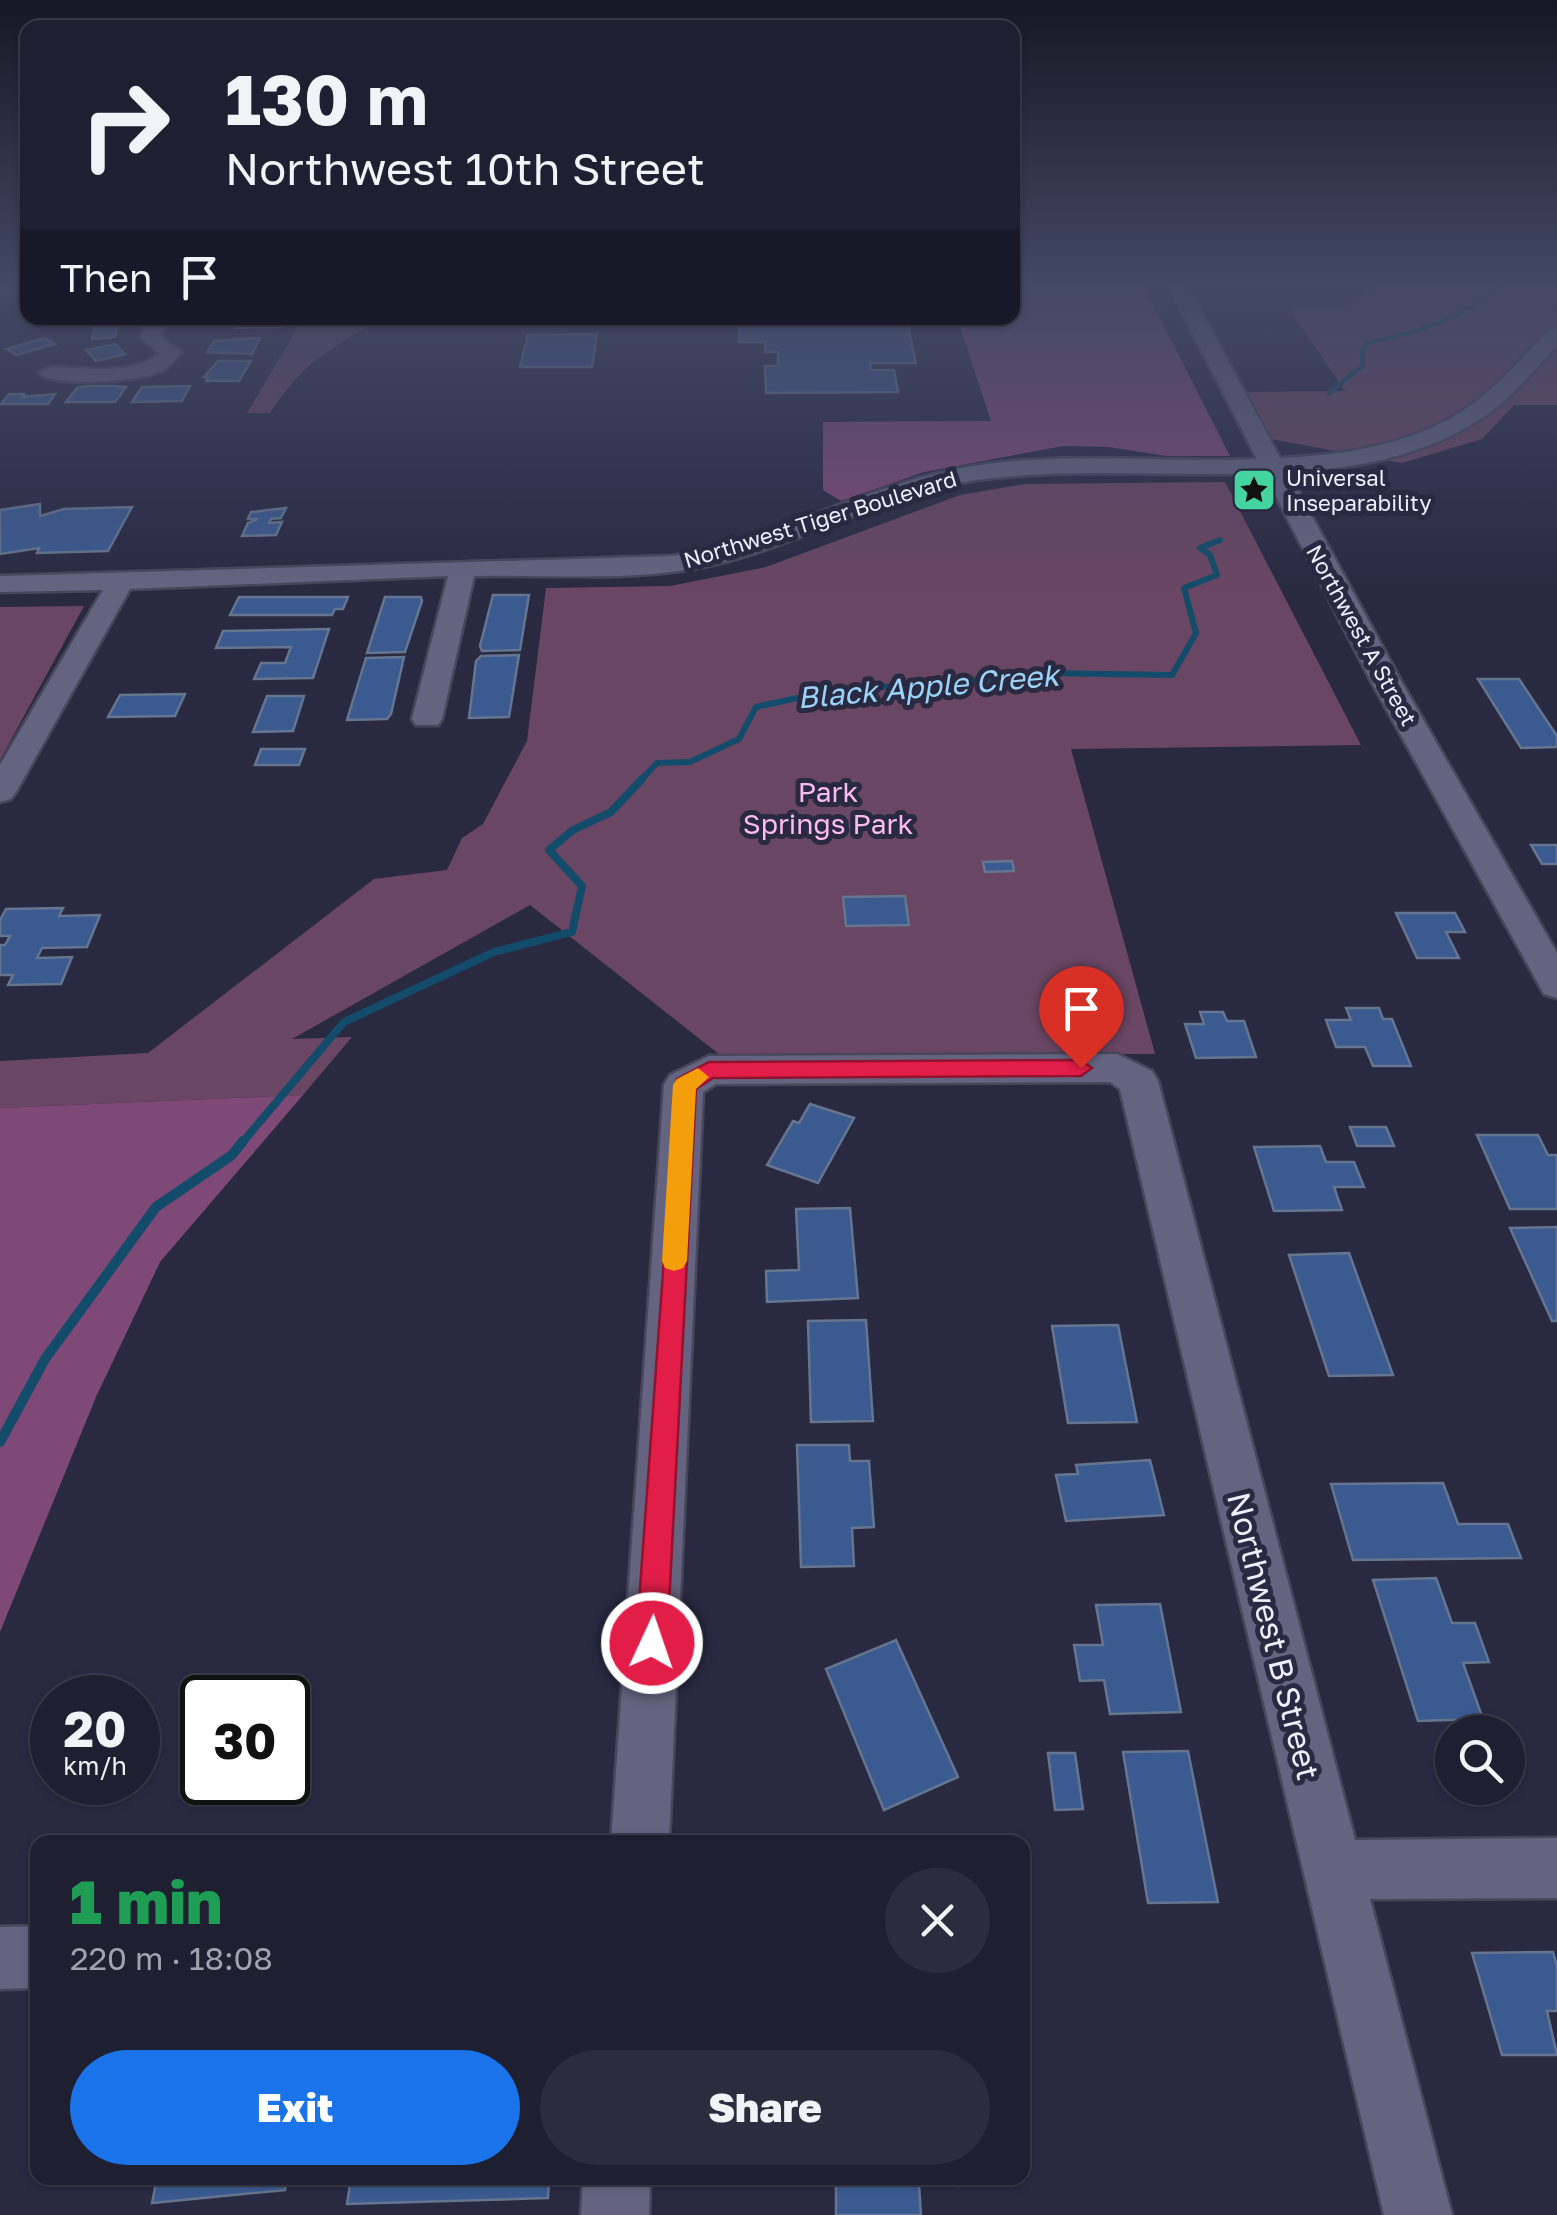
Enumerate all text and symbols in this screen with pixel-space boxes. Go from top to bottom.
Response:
text: 130 m [225,56,428,140]
icon: right [60,60,190,190]
text: Northwest 10th Street [225,141,705,195]
icon: arrive [172,250,227,305]
text: Then [60,255,152,300]
place label: Universal Inseparability [1286,464,1432,516]
street label: Northwest Tiger Boulevard [680,465,960,573]
place icon: Universal Inseparability [1231,467,1277,513]
street label: Northwest A Street [1301,540,1423,730]
water label: Black Apple Creek [796,656,1063,715]
park label: Park Springs Park [743,775,913,840]
pin [1039,966,1124,1069]
icon: arrive [1054,981,1109,1036]
street label: Northwest B Street [1220,1488,1328,1784]
position arrow [600,1591,704,1695]
speed limit sign: 30 [180,1675,310,1805]
text: 20 [63,1698,126,1758]
map controls [1435,1715,1525,1805]
button: search [1435,1715,1525,1805]
text: km/h [63,1750,127,1781]
text: 1 min [70,1865,222,1937]
button: close [885,1868,990,1973]
text: 220 m · 18:08 [70,1939,273,1977]
button: Exit [70,2050,520,2165]
button: Share [540,2050,990,2165]

